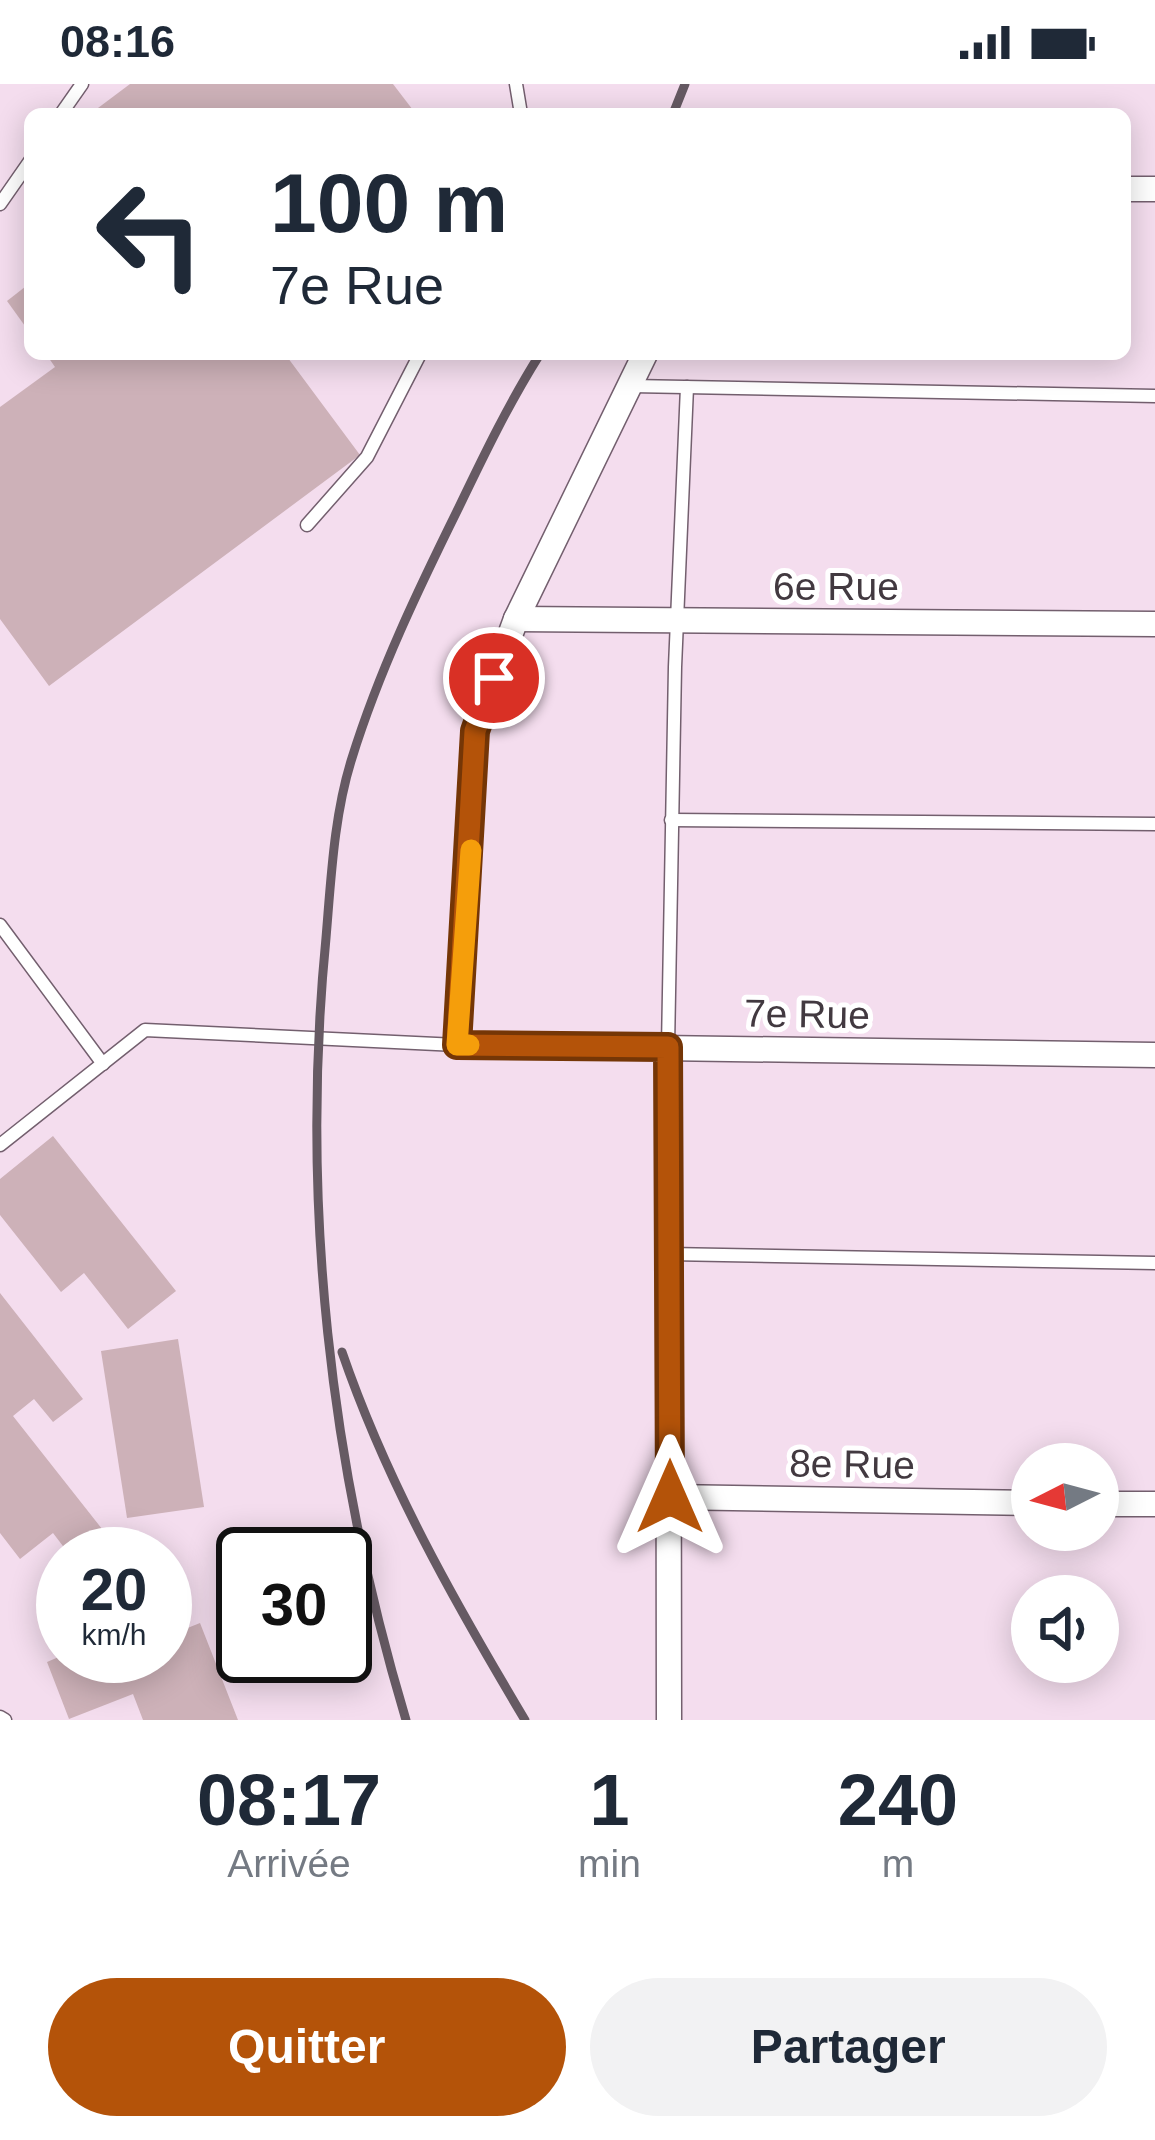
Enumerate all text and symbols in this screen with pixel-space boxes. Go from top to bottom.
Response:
text: 08:16 [60,16,175,67]
icon: left [72,156,228,312]
text: 100 m [270,156,508,250]
text: 7e Rue [270,255,444,315]
street label: 6e Rue [773,565,899,608]
pin [443,627,545,729]
icon: arrive [461,645,527,711]
street label: 7e Rue [744,991,870,1037]
position arrow [607,1434,733,1560]
street label: 8e Rue [789,1441,915,1487]
north arrow [1011,1443,1119,1551]
map controls [1011,1443,1119,1683]
speed limit sign: 30 [216,1527,372,1683]
text: 20 [81,1556,147,1623]
button: sound [1011,1575,1119,1683]
text: km/h [81,1618,147,1651]
text: 08:17 [197,1760,381,1840]
text: 1 [589,1760,630,1840]
text: 240 [838,1760,958,1840]
text: Arrivée [227,1842,351,1885]
text: min [578,1842,641,1885]
text: m [882,1842,914,1885]
button: Quitter [48,1978,566,2116]
button: Partager [590,1978,1107,2116]

